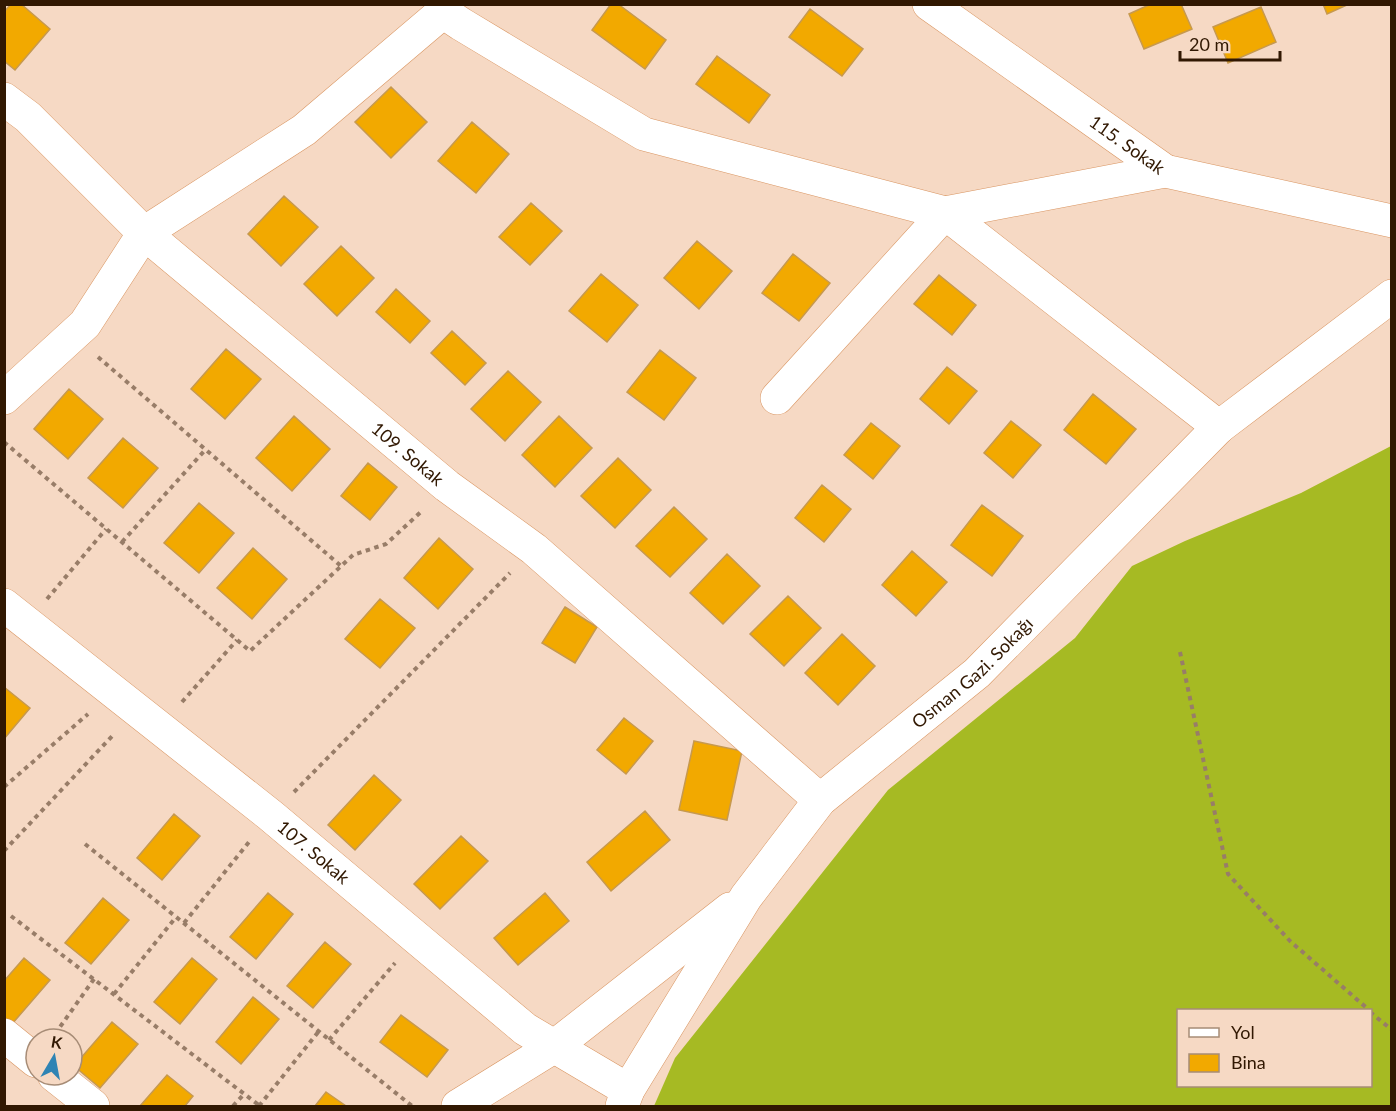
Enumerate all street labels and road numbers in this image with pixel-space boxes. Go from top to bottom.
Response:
street label: 115. Sokak [1085,110,1170,179]
street label: 109. Sokak [367,417,449,490]
street label: Osman Gazi. Sokağı [907,612,1037,733]
street label: 107. Sokak [273,815,355,889]

